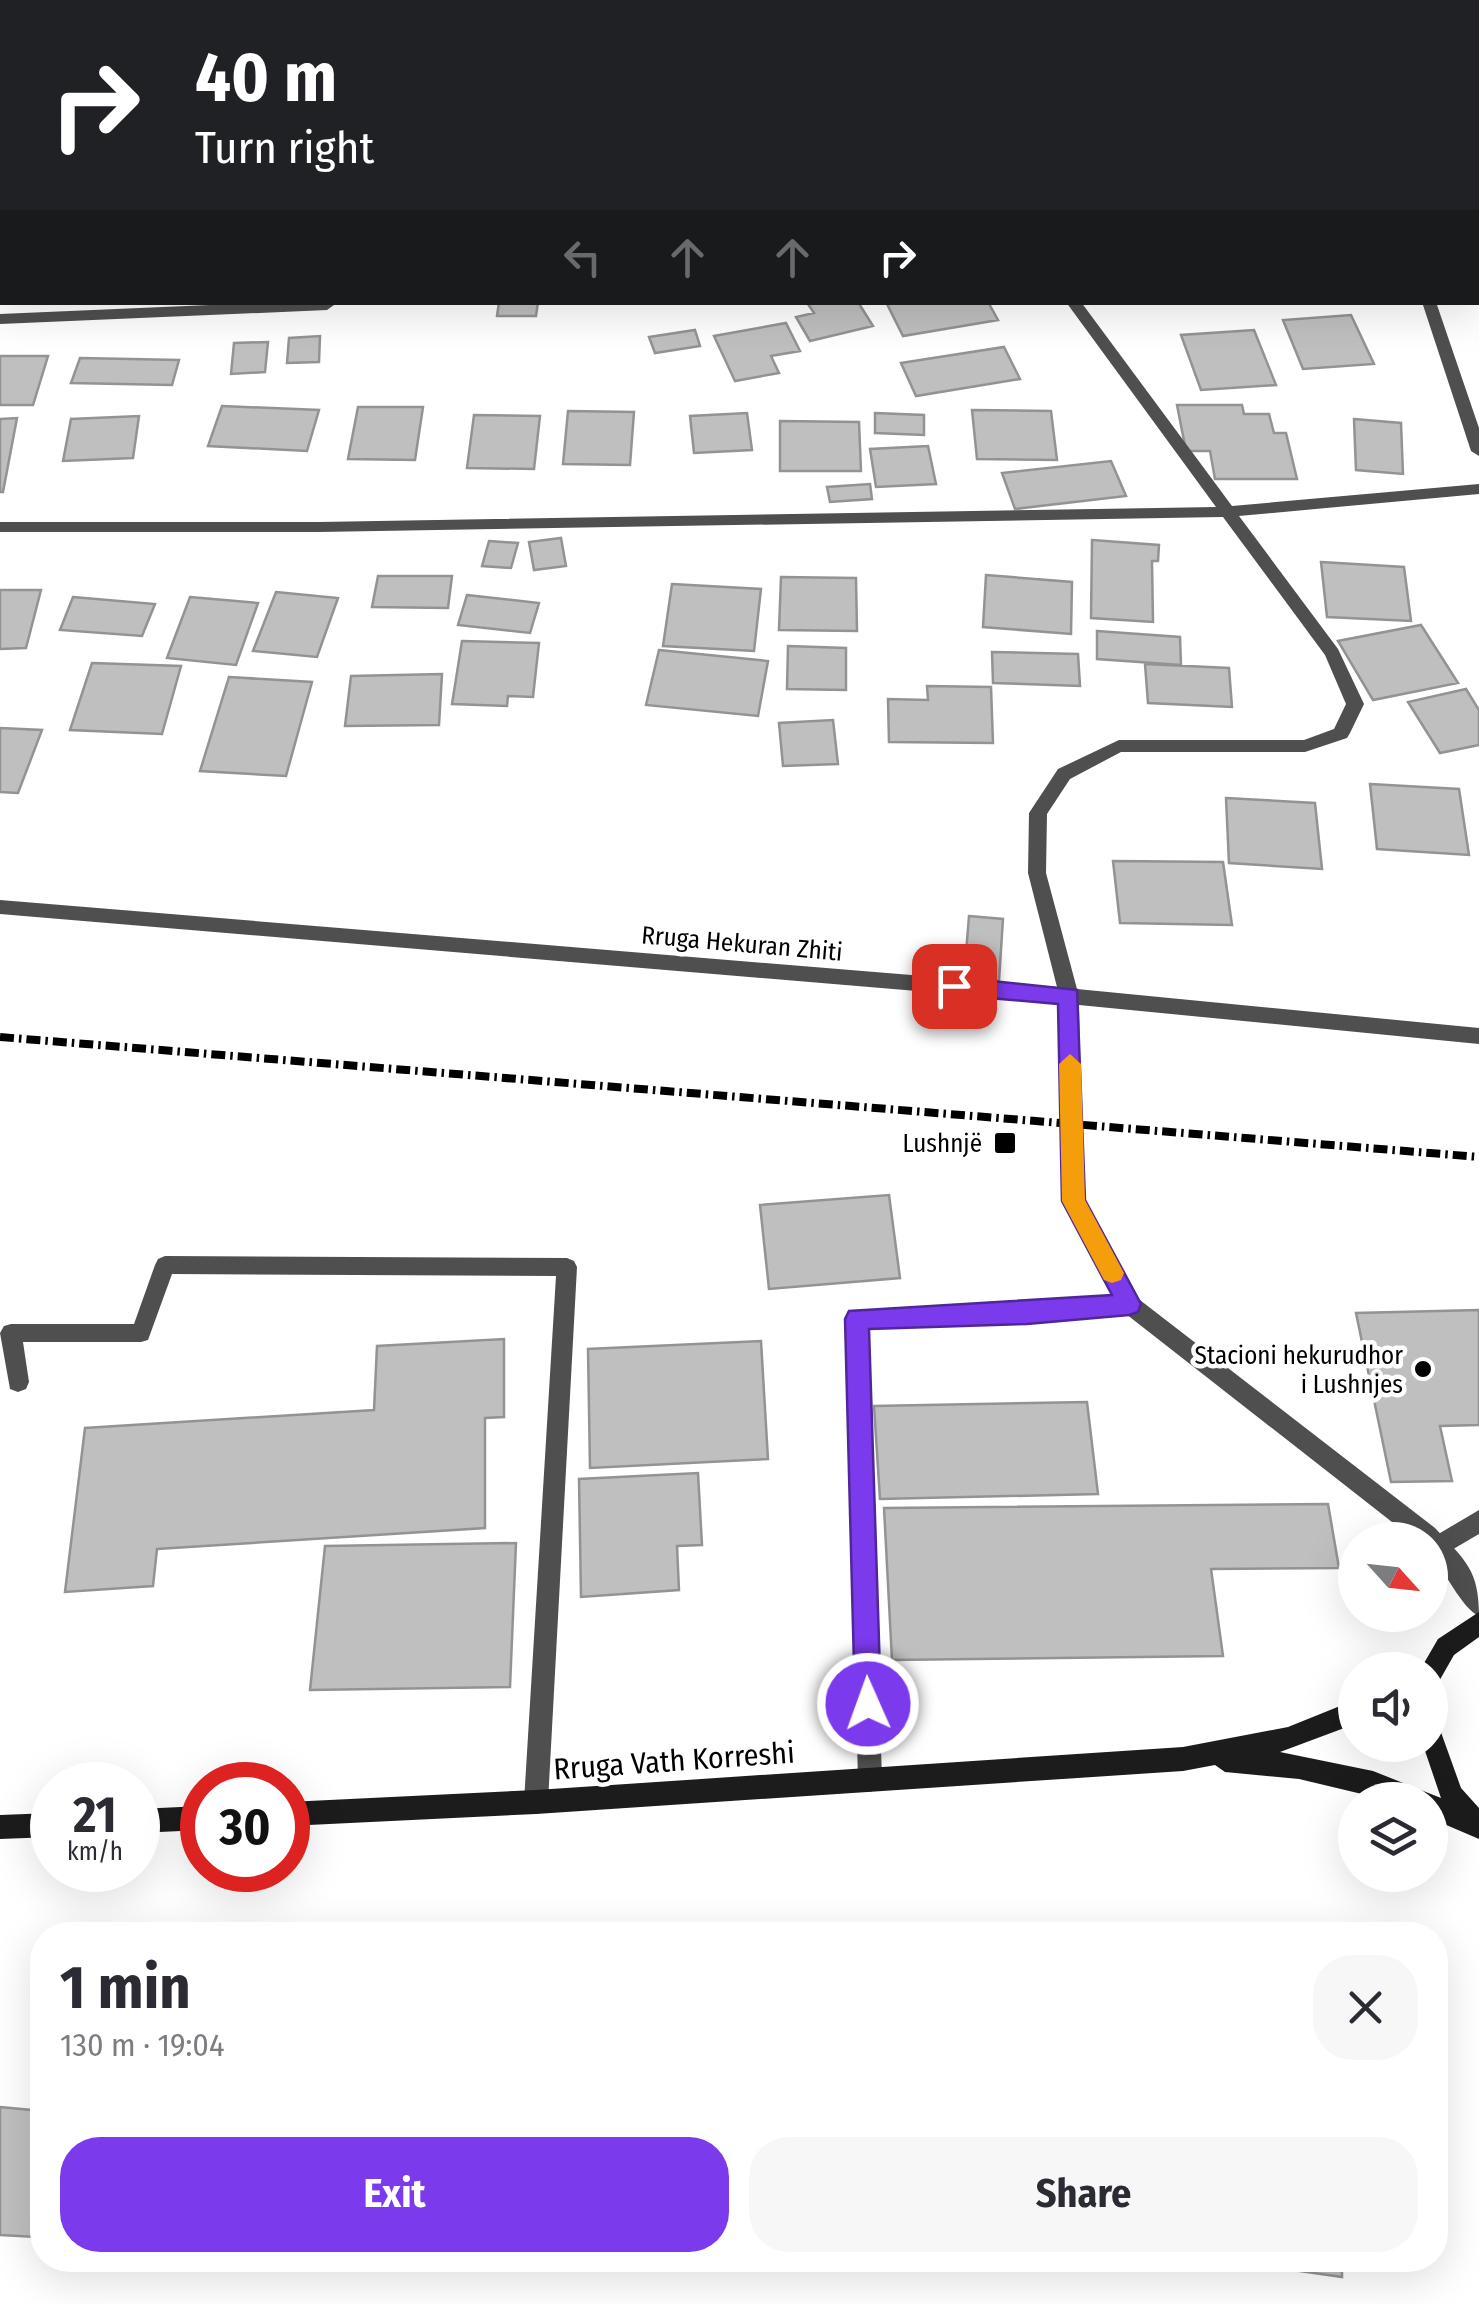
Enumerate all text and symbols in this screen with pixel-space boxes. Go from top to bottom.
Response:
text: 40 m [195,36,337,120]
icon: right [30,40,160,170]
text: Turn right [195,121,374,175]
icon: left [555,230,610,285]
icon: ahead [660,230,715,285]
icon: ahead [765,230,820,285]
icon: right [870,230,925,285]
street label: Rruga Hekuran Zhiti [640,920,844,968]
pin [912,944,997,1029]
icon: arrive [927,959,982,1014]
place label: Lushnjë [903,1129,982,1159]
marker: Lushnjë [992,1130,1018,1156]
place label: Stacioni hekurudhor i Lushnjes [1195,1341,1403,1400]
marker: Stacioni hekurudhor i Lushnjes [1412,1358,1434,1380]
north arrow [1338,1522,1448,1632]
map controls [1338,1522,1448,1892]
position arrow [816,1652,920,1756]
button: sound [1338,1652,1448,1762]
street label: Rruga Vath Korreshi [552,1735,796,1787]
speed limit sign: 30 [180,1762,310,1892]
button: layers [1338,1782,1448,1892]
text: 21 [73,1785,117,1845]
text: km/h [67,1837,123,1867]
text: 1 min [60,1952,191,2024]
button: close [1313,1955,1418,2060]
text: 130 m · 19:04 [60,2026,225,2064]
button: Exit [60,2137,729,2252]
button: Share [749,2137,1418,2252]

